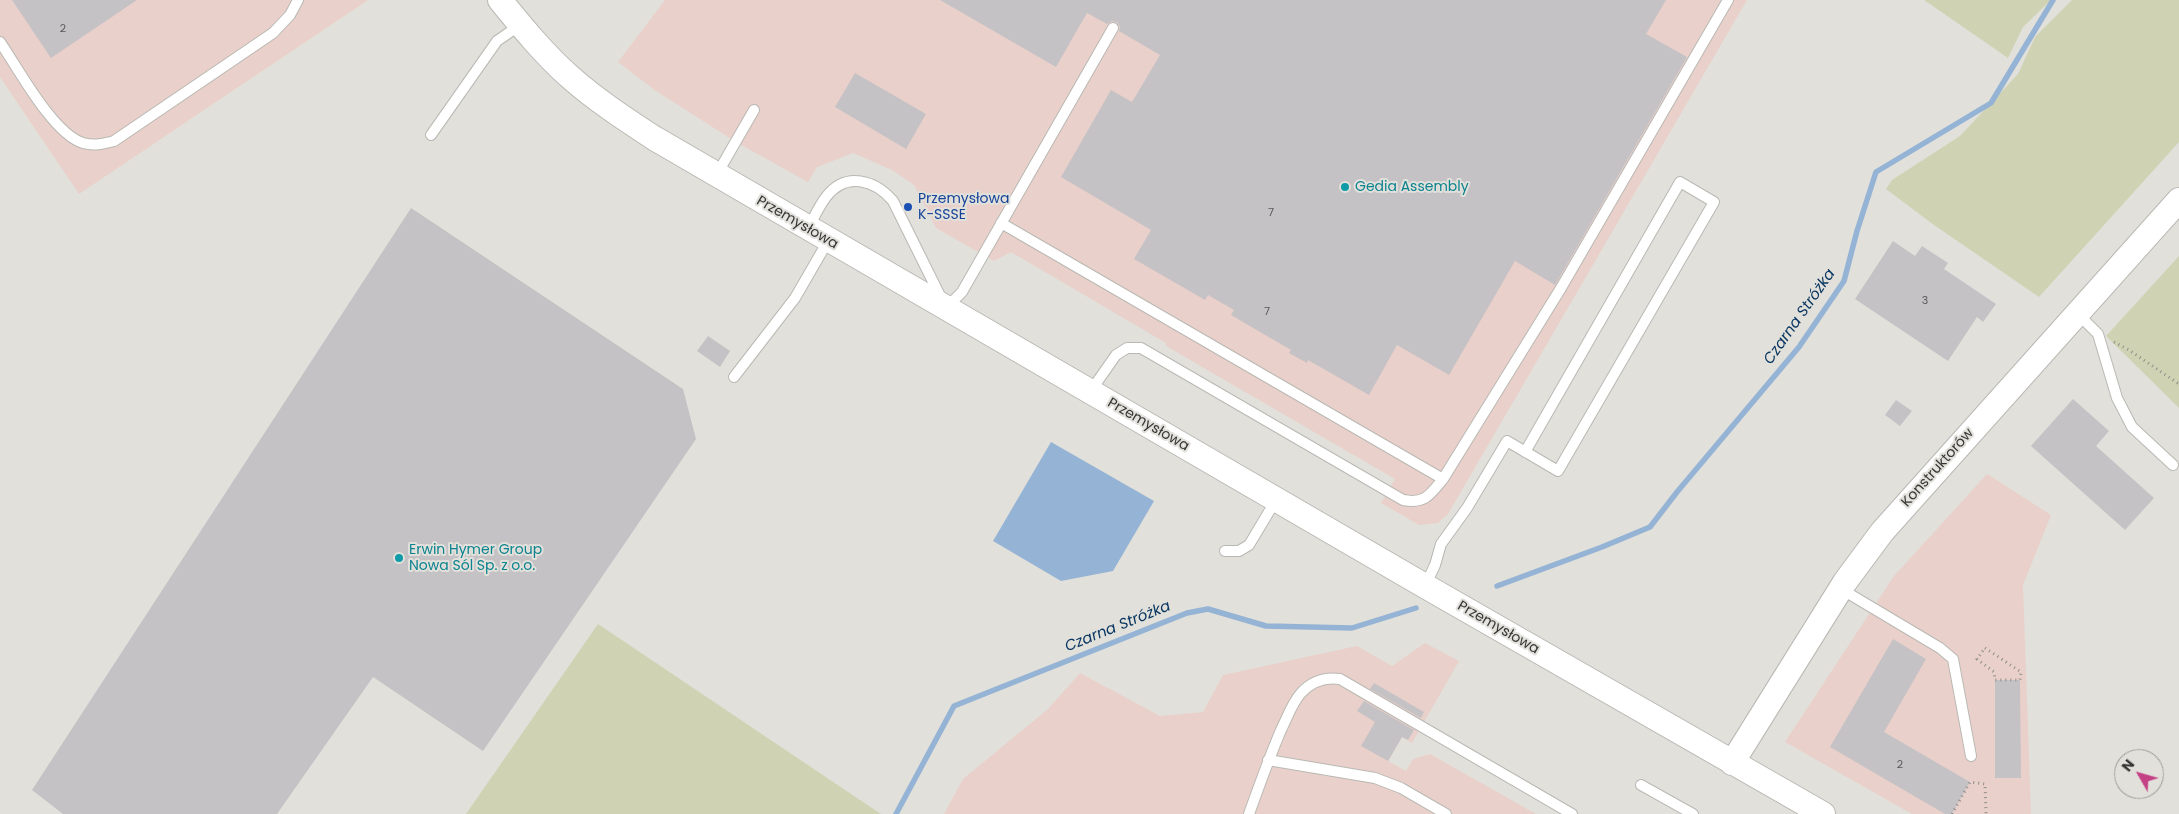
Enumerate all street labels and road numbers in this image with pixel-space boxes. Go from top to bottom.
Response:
street label: Przemysłowa [753,193,841,253]
street label: Przemysłowa [1104,395,1192,455]
street label: Konstruktorów [1898,425,1978,511]
street label: Przemysłowa [1454,598,1542,658]

